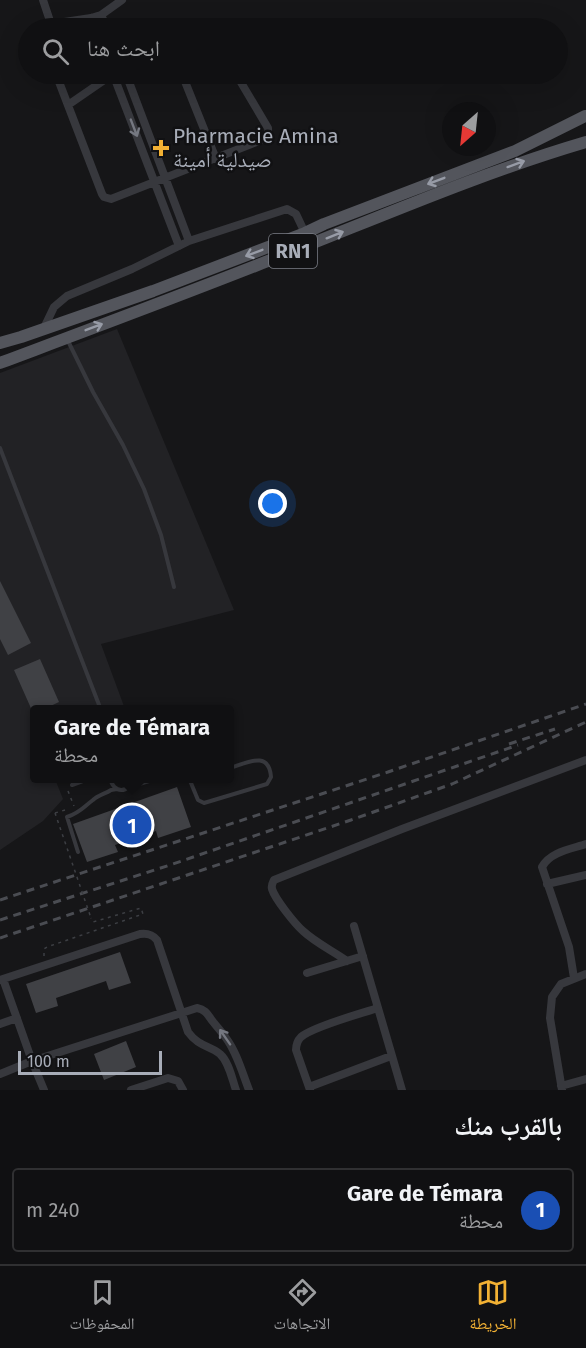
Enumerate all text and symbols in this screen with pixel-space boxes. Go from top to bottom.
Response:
search box [18,18,568,84]
icon: search [39,35,72,68]
text: ابحث هنا [87,35,160,62]
north arrow [442,102,496,156]
one-way arrow [129,118,140,137]
place label: Pharmacie Amina صيدلية أمينة [173,123,339,173]
marker: Pharmacie Amina صيدلية أمينة [154,141,168,155]
one-way arrow [507,158,525,169]
one-way arrow [427,176,445,187]
one-way arrow [325,228,343,239]
road number: RN1 [269,234,317,268]
one-way arrow [245,248,264,259]
one-way arrow [84,321,103,332]
your location [258,489,287,518]
popup [30,705,234,783]
text: Gare de Témara [54,714,210,741]
text: محطة [54,743,98,767]
pin: 1 [112,802,152,848]
one-way arrow [219,1030,231,1046]
scale bar [18,1048,162,1076]
text: 100 m [27,1052,70,1071]
text: بالقرب منك [454,1111,562,1142]
text: Gare de Témara [347,1180,503,1207]
text: 240 m [26,1198,80,1222]
text: 1 [536,1198,545,1222]
text: محطة [459,1209,503,1233]
tab: المحفوظات [70,1276,135,1339]
tab: الاتجاهات [274,1276,330,1339]
tab: الخريطة [469,1276,517,1339]

